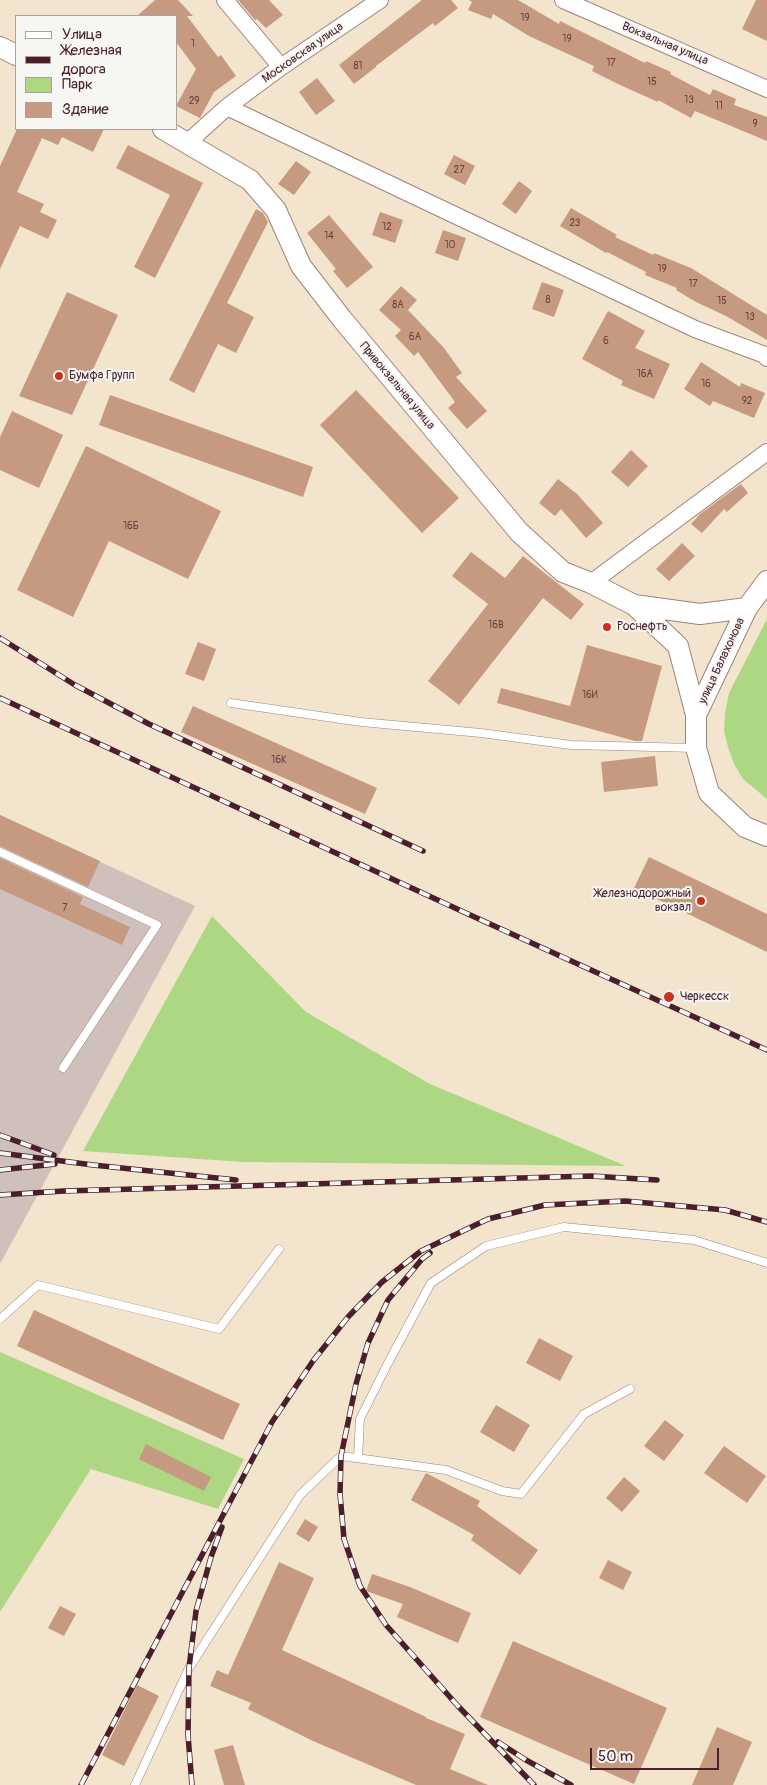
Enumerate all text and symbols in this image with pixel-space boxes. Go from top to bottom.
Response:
house number: 19 [520,12,530,24]
legend [15,15,178,130]
street label: Вокзальная улица [620,19,710,69]
street label: Московская улица [260,20,346,86]
text: Улица [62,25,102,44]
house number: 19 [562,33,572,45]
house number: 1 [191,38,195,50]
text: Железная дорога [61,41,122,79]
house number: 17 [606,57,616,69]
house number: 81 [354,60,362,72]
text: Парк [62,75,93,94]
house number: 15 [647,76,657,88]
house number: 13 [684,94,694,106]
house number: 29 [189,95,199,107]
text: Здание [62,100,109,119]
house number: 11 [715,100,723,112]
house number: 9 [752,118,758,130]
house number: 27 [454,164,464,176]
house number: 23 [570,217,580,229]
house number: 12 [382,221,392,233]
house number: 14 [324,230,334,242]
house number: 10 [445,239,455,251]
house number: 19 [657,263,667,275]
house number: 17 [688,278,698,290]
house number: 8 [545,294,551,306]
house number: 15 [717,295,727,307]
house number: 8А [392,299,404,311]
house number: 13 [745,311,755,323]
house number: 6А [409,331,421,343]
house number: 6 [603,335,609,347]
street label: Привокзальная улица [356,339,438,433]
house number: 16А [637,368,653,380]
place label: Бумфа Групп [69,369,135,383]
marker: Бумфа Групп [53,370,65,382]
house number: 16 [701,378,711,390]
house number: 92 [742,395,752,407]
house number: 16Б [123,520,139,532]
street label: улица Балахонова [696,616,748,706]
house number: 16В [488,619,504,631]
place label: Роснефть [617,620,667,634]
marker: Роснефть [601,621,613,633]
house number: 16И [582,689,598,701]
house number: 16К [271,754,287,766]
place label: Железнодорожный вокзал [595,887,691,915]
marker: Железнодорожный вокзал [695,895,707,907]
house number: 7 [62,902,68,914]
marker: Черкесск [662,990,676,1004]
place label: Черкесск [680,990,729,1004]
scale bar [592,1738,721,1770]
text: 50 m [598,1747,633,1766]

